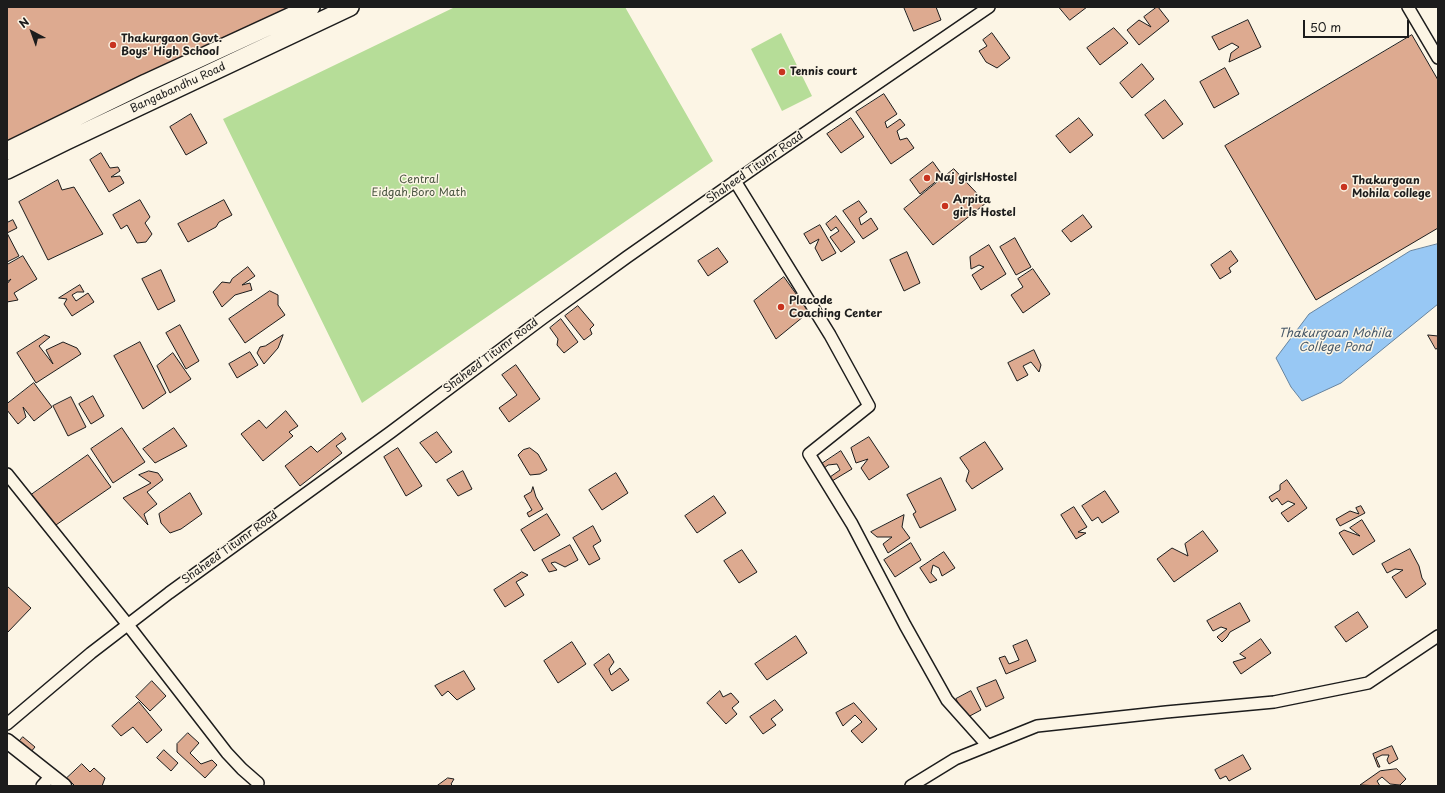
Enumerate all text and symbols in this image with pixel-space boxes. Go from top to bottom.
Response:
north arrow [12,12,52,52]
scale bar [1305,12,1411,38]
text: N [15,13,33,32]
text: 50 m [1310,18,1341,36]
place label: Thakurgaon Govt. Boys' High School [121,32,222,58]
marker: Thakurgaon Govt. Boys' High School [108,40,118,50]
street label: Bangabandhu Road [128,60,228,116]
place label: Tennis court [790,65,857,79]
marker: Tennis court [777,67,787,77]
street label: Shaheed Titumr Road [704,129,806,207]
place label: Naj girlsHostel [935,171,1017,185]
park label: Central Eidgah,Boro Math [372,173,466,199]
marker: Naj girlsHostel [922,173,932,183]
place label: Thakurgoan Mohila college [1352,174,1431,200]
marker: Thakurgoan Mohila college [1339,182,1349,192]
place label: Arpita girls Hostel [953,193,1016,219]
marker: Arpita girls Hostel [940,201,950,211]
place label: Placode Coaching Center [789,294,882,320]
marker: Placode Coaching Center [776,302,786,312]
street label: Shaheed Titumr Road [441,316,541,396]
water label: Thakurgoan Mohila College Pond [1279,327,1391,355]
street label: Shaheed Titumr Road [179,509,281,587]

